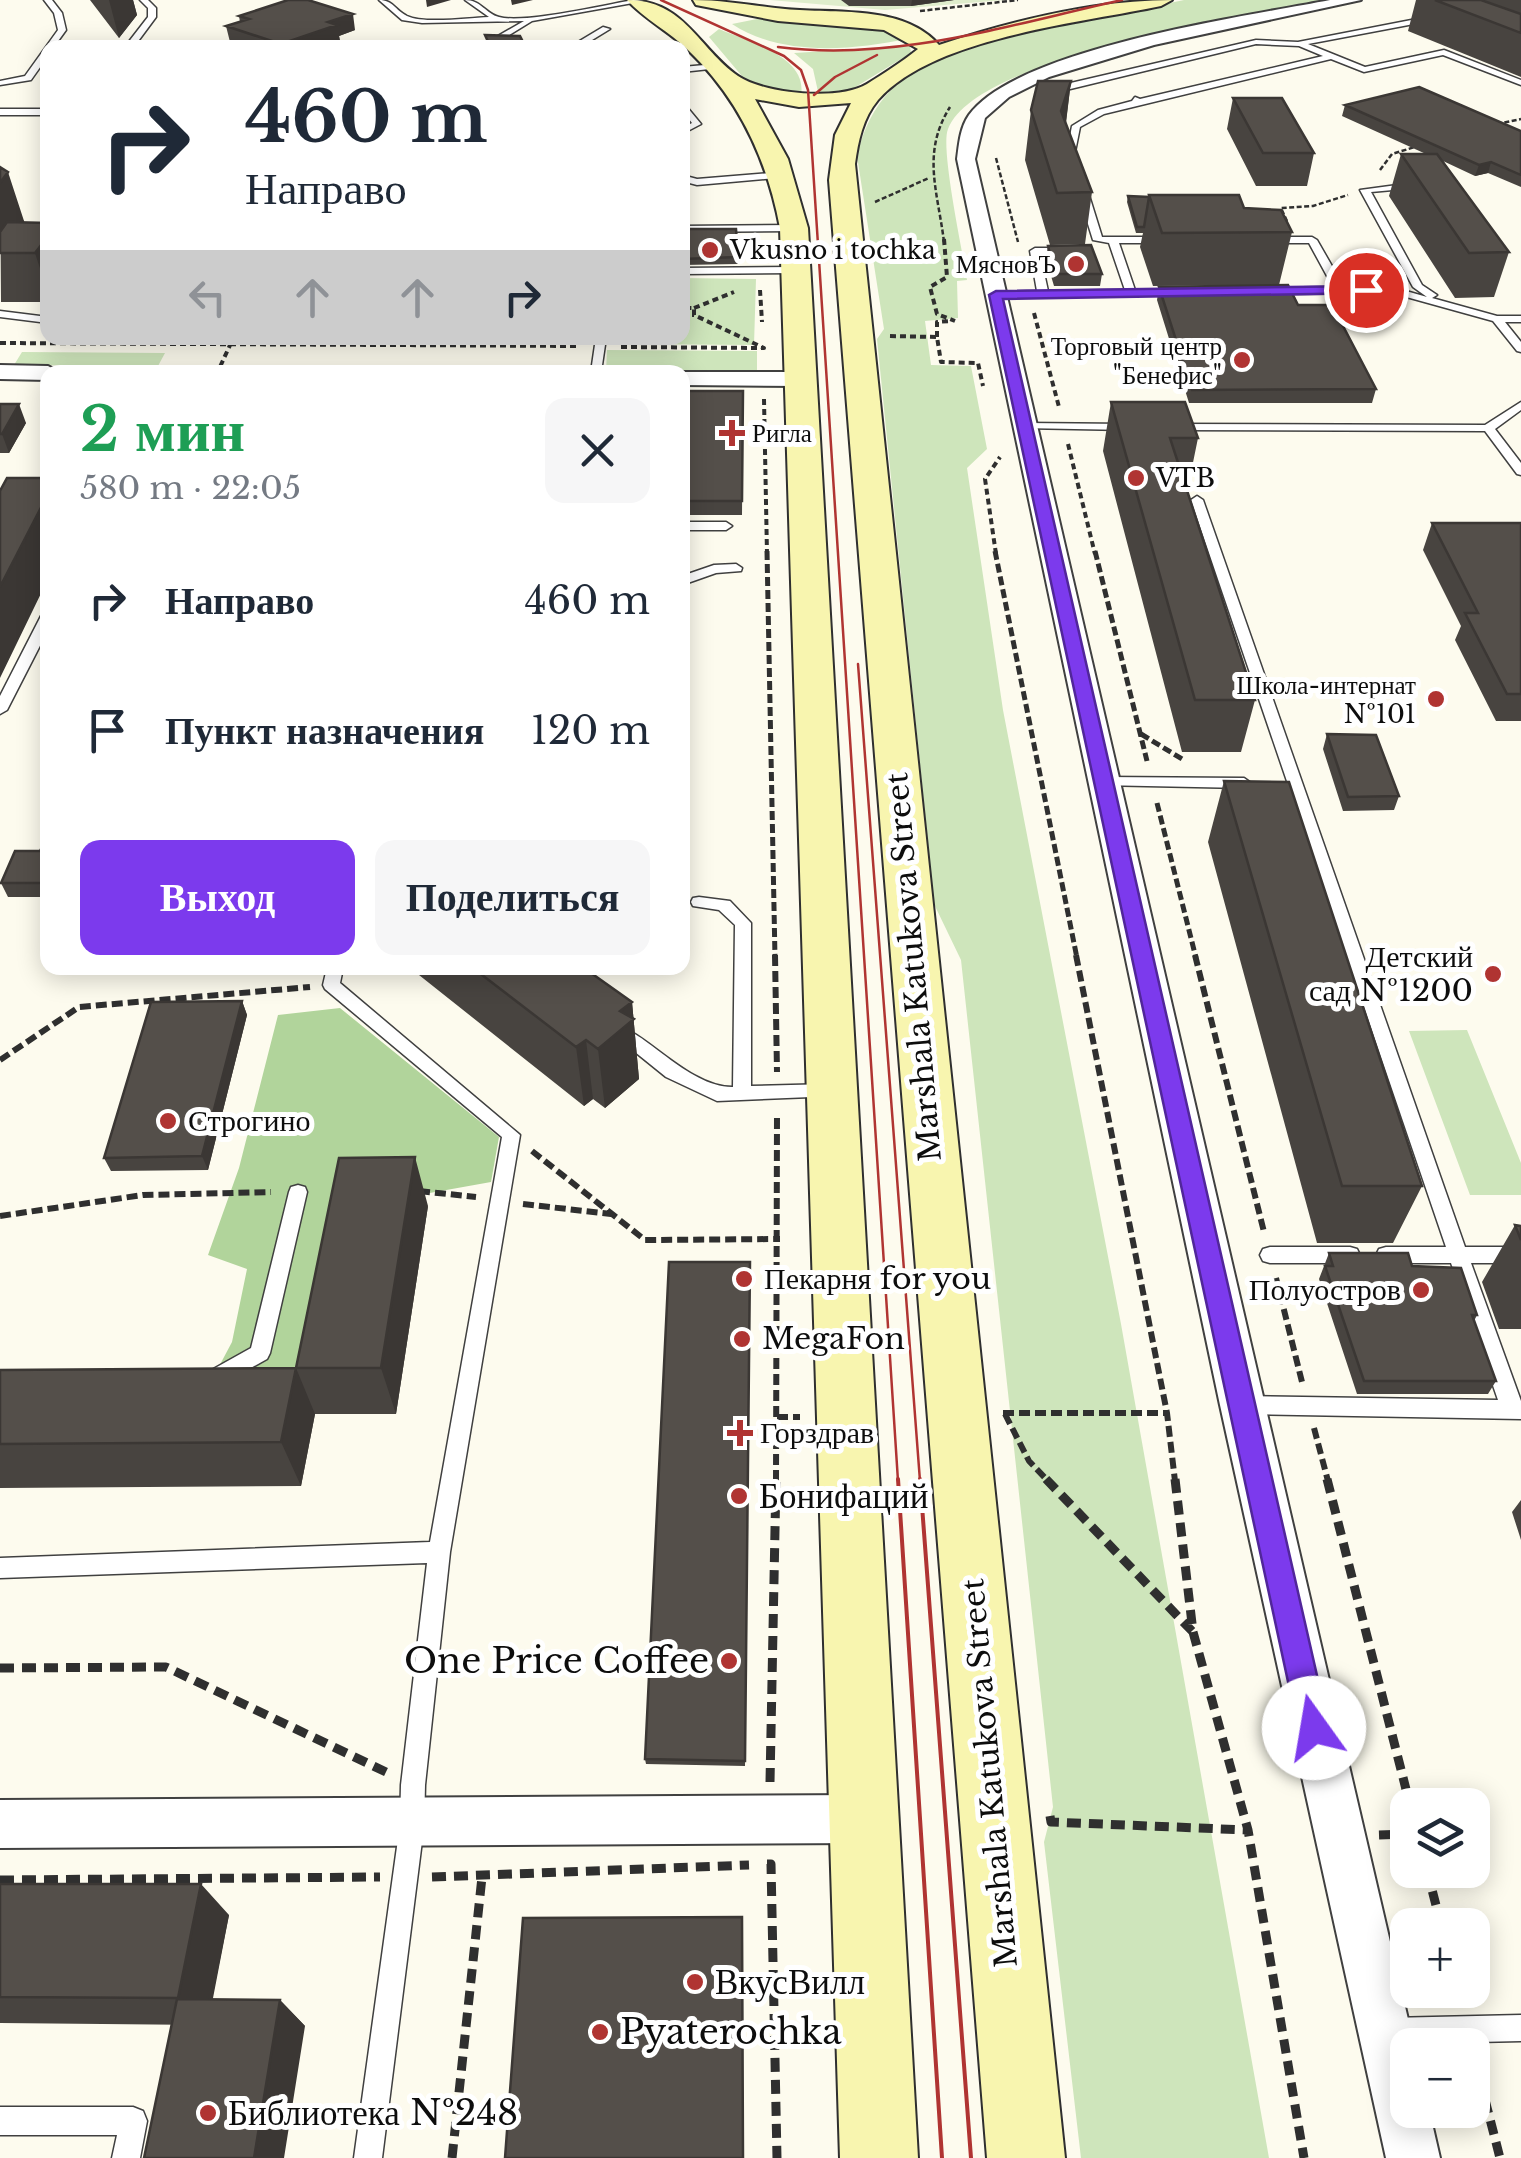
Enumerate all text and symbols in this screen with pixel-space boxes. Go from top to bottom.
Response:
text: 460 m [245,74,488,161]
icon: right [80,80,210,210]
text: Направо [245,160,407,216]
place label: Vkusno i tochka [729,235,936,266]
marker: Vkusno i tochka [699,239,721,261]
pin [1324,248,1409,333]
place label: МясновЪ [956,249,1056,280]
marker: МясновЪ [1065,253,1087,275]
icon: arrive [1339,263,1394,318]
icon: left [180,270,235,325]
icon: ahead [285,270,340,325]
icon: ahead [390,270,445,325]
icon: right [495,270,550,325]
place label: Торговый центр "Бенефис" [1051,331,1222,391]
marker: Торговый центр "Бенефис" [1231,349,1253,371]
text: 2 мин [80,393,245,467]
button: close [545,398,650,503]
place label: Ригла [752,418,812,449]
marker: Ригла [721,422,743,444]
place label: VTB [1155,463,1215,494]
marker: VTB [1125,467,1147,489]
text: 580 m · 22:05 [80,468,301,508]
icon: right [80,573,135,628]
text: Направо [165,577,314,624]
text: 460 m [525,577,650,624]
place label: Школа-интернат №101 [1237,670,1416,730]
marker: Школа-интернат №101 [1425,688,1447,710]
icon: arrive [80,703,135,758]
text: Пункт назначения [165,707,484,754]
text: 120 m [531,707,650,754]
street label: Marshala Katukova Street [878,770,949,1163]
button: Выход [80,840,355,955]
button: Поделиться [375,840,650,955]
place label: Детский сад №1200 [1309,938,1473,1009]
marker: Детский сад №1200 [1482,963,1504,985]
place label: Строгино [188,1102,311,1139]
marker: Строгино [157,1110,179,1132]
place label: Пекарня for you [764,1260,991,1297]
marker: Пекарня for you [733,1268,755,1290]
place label: Полуостров [1249,1271,1401,1308]
marker: Полуостров [1410,1279,1432,1301]
place label: MegaFon [762,1320,905,1357]
marker: MegaFon [731,1328,753,1350]
place label: Горздрав [760,1414,874,1451]
marker: Горздрав [729,1422,751,1444]
place label: Бонифаций [759,1474,928,1517]
marker: Бонифаций [728,1485,750,1507]
street label: Marshala Katukova Street [954,1576,1025,1969]
place label: One Price Coffee [404,1639,709,1682]
marker: One Price Coffee [718,1650,740,1672]
position arrow [1262,1676,1366,1780]
map controls [1390,1788,1490,2128]
button: layers [1390,1788,1490,1888]
button: + [1390,1908,1490,2008]
place label: ВкусВилл [715,1960,865,2003]
marker: ВкусВилл [684,1971,706,1993]
place label: Pyaterochka [620,2010,842,2053]
marker: Pyaterochka [589,2021,611,2043]
button: − [1390,2028,1490,2128]
place label: Библиотека №248 [228,2091,518,2134]
marker: Библиотека №248 [197,2102,219,2124]

